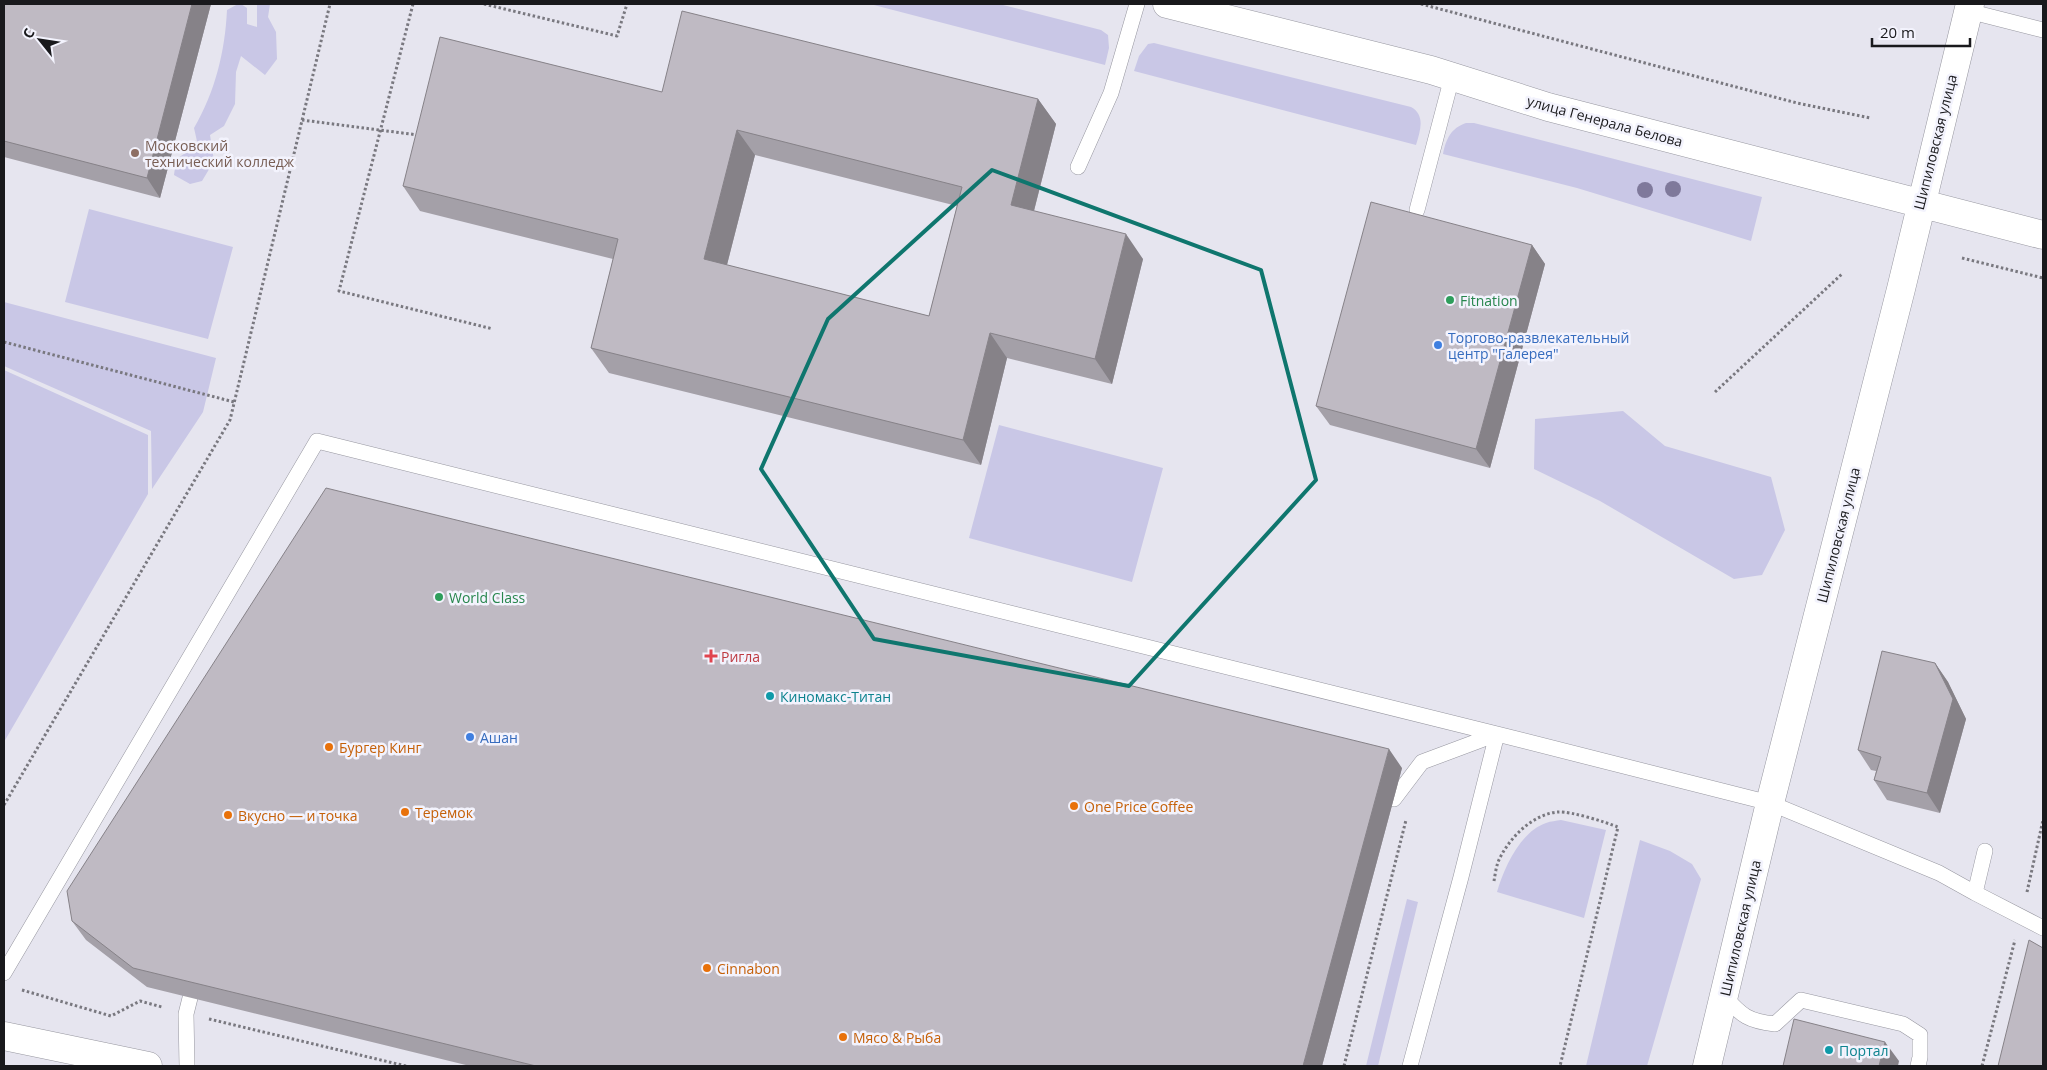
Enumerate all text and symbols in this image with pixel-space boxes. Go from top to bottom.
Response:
north arrow [15,15,65,65]
scale bar [1872,15,1970,47]
text: 20 m [1880,22,1915,42]
text: С [18,25,39,42]
street label: Шипиловская улица [1909,72,1961,212]
street label: улица Генерала Белова [1525,91,1685,151]
place label: Московский технический колледж [145,136,295,171]
marker: Московский технический колледж [129,147,141,159]
place label: Fitnation [1460,291,1518,310]
marker: Fitnation [1444,294,1456,306]
place label: Торгово-развлекательный центр "Галерея" [1448,328,1629,363]
marker: Торгово-развлекательный центр "Галерея" [1432,339,1444,351]
street label: Шипиловская улица [1812,465,1864,605]
place label: World Class [449,588,526,607]
marker: World Class [433,591,445,603]
place label: Ригла [721,647,760,666]
marker: Ригла [705,650,717,662]
place label: Киномакс-Титан [780,687,891,706]
marker: Киномакс-Титан [764,690,776,702]
place label: Ашан [480,728,518,747]
marker: Ашан [464,731,476,743]
place label: Бургер Кинг [339,738,422,757]
marker: Бургер Кинг [323,741,335,753]
place label: One Price Coffee [1084,797,1193,816]
marker: One Price Coffee [1068,800,1080,812]
place label: Теремок [415,803,474,822]
place label: Вкусно — и точка [238,806,358,825]
marker: Теремок [399,806,411,818]
marker: Вкусно — и точка [222,809,234,821]
street label: Шипиловская улица [1715,858,1765,998]
place label: Cinnabon [717,959,780,978]
marker: Cinnabon [701,962,713,974]
place label: Мясо & Рыба [853,1028,941,1047]
marker: Мясо & Рыба [837,1031,849,1043]
place label: Портал [1839,1041,1889,1060]
marker: Портал [1823,1044,1835,1056]

